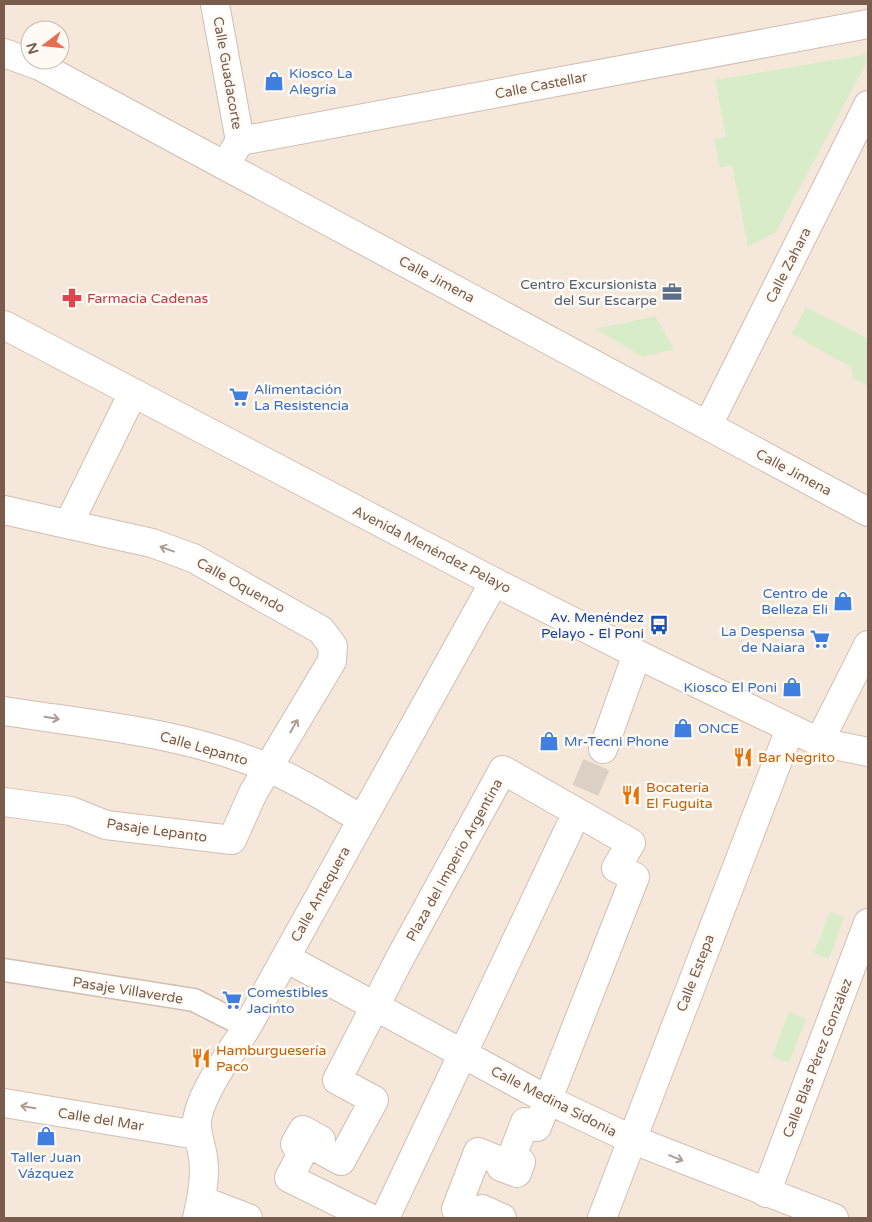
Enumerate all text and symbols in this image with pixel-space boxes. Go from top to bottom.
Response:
street label: Calle Guadacorte [209,15,246,131]
north arrow [20,20,70,70]
text: N [23,41,43,56]
place label: Kiosco La Alegría [289,65,353,98]
street label: Calle Castellar [493,68,589,103]
shop icon: Kiosco La Alegría [263,70,285,92]
street label: Calle Zahara [762,225,815,306]
street label: Calle Jimena [396,252,478,307]
place label: Centro Excursionista del Sur Escarpe [520,276,657,309]
office icon: Centro Excursionista del Sur Escarpe [661,281,683,303]
pharmacy icon: Farmacia Cadenas [61,287,83,309]
place label: Farmacia Cadenas [87,290,209,307]
place label: Alimentación La Resistencia [254,381,349,414]
supermarket icon: Alimentación La Resistencia [228,386,250,408]
street label: Calle Jimena [753,445,835,500]
street label: Avenida Menéndez Pelayo [350,502,514,597]
one-way arrow [160,544,176,553]
street label: Calle Oquendo [194,554,288,617]
place label: Centro de Belleza Eli [761,585,828,618]
shop icon: Centro de Belleza Eli [832,590,854,612]
place label: Av. Menéndez Pelayo - El Poni [541,609,644,642]
bus stop icon: Av. Menéndez Pelayo - El Poni [648,614,670,636]
place label: La Despensa de Naiara [721,623,805,656]
supermarket icon: La Despensa de Naiara [809,628,831,650]
shop icon: Kiosco El Poni [781,676,803,698]
place label: Kiosco El Poni [684,679,777,696]
one-way arrow [44,714,60,724]
shop icon: ONCE [672,717,694,739]
one-way arrow [289,719,299,734]
place label: ONCE [698,720,739,737]
street label: Calle Lepanto [158,728,250,769]
shop icon: Mr-Tecni Phone [538,730,560,752]
place label: Mr-Tecni Phone [564,733,669,750]
restaurant icon: Bar Negrito [732,746,754,768]
place label: Bar Negrito [758,749,835,766]
street label: Plaza del Imperio Argentina [403,776,506,945]
place label: Bocatería El Fuguita [646,779,713,812]
restaurant icon: Bocatería El Fuguita [620,784,642,806]
street label: Pasaje Lepanto [106,815,208,846]
street label: Calle Antequera [287,844,354,945]
street label: Calle Estepa [673,932,718,1014]
street label: Pasaje Villaverde [71,973,184,1008]
street label: Calle Blas Pérez González [779,976,856,1140]
place label: Comestibles Jacinto [247,984,329,1017]
supermarket icon: Comestibles Jacinto [221,989,243,1011]
place label: Hamburguesería Paco [216,1042,326,1075]
restaurant icon: Hamburguesería Paco [190,1047,212,1069]
street label: Calle Medina Sidonia [488,1062,620,1141]
one-way arrow [21,1102,37,1112]
street label: Calle del Mar [57,1104,146,1135]
shop icon: Taller Juan Vázquez [35,1125,57,1147]
place label: Taller Juan Vázquez [11,1149,81,1182]
one-way arrow [669,1154,684,1163]

